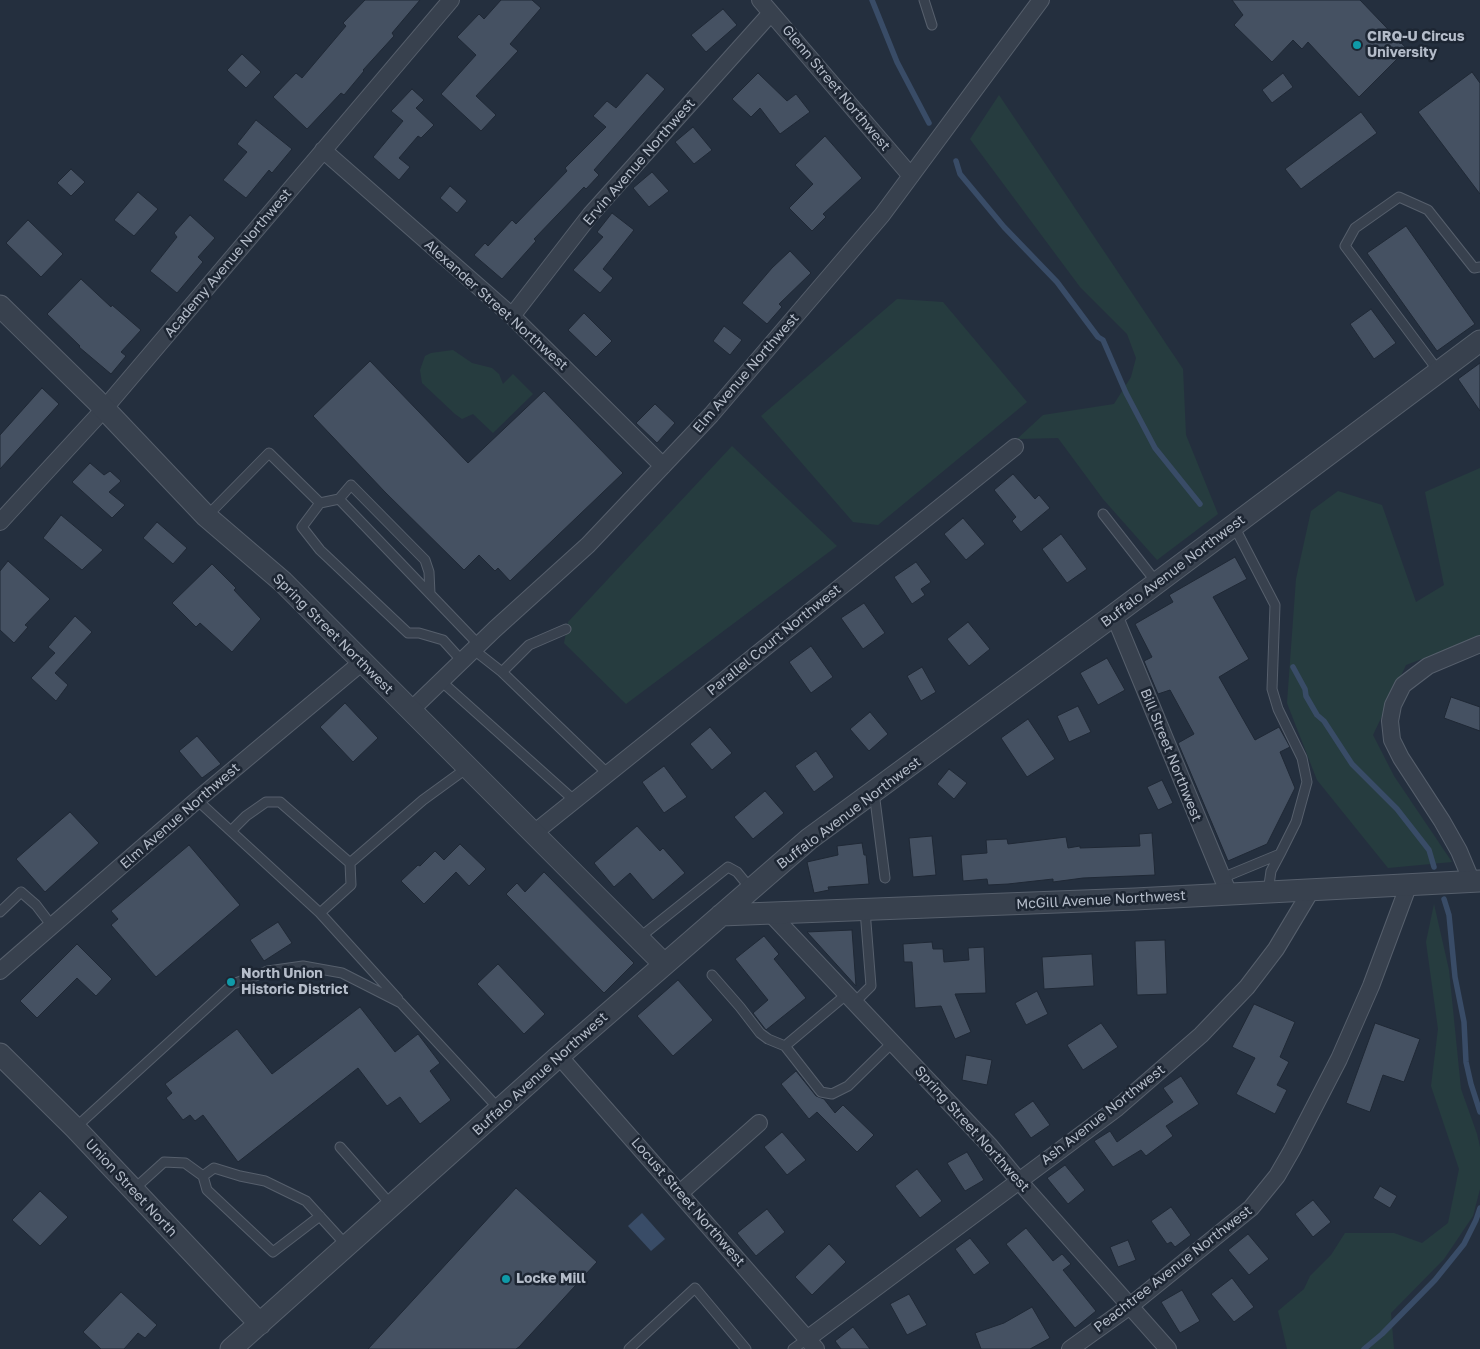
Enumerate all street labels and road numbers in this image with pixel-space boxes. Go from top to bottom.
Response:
street label: Glenn Street Northwest [778,22,894,154]
street label: Ervin Avenue Northwest [579,95,699,229]
street label: Academy Avenue Northwest [161,185,295,341]
street label: Alexander Street Northwest [421,236,571,374]
street label: Elm Avenue Northwest [689,310,803,436]
street label: Buffalo Avenue Northwest [1098,511,1248,631]
street label: Spring Street Northwest [269,570,397,698]
street label: Parallel Court Northwest [704,581,844,699]
street label: Bill Street Northwest [1137,686,1205,824]
street label: Buffalo Avenue Northwest [774,753,924,873]
street label: Elm Avenue Northwest [117,759,243,873]
street label: McGill Avenue Northwest [1016,887,1186,913]
street label: Buffalo Avenue Northwest [469,1009,611,1139]
street label: Ash Avenue Northwest [1038,1061,1168,1169]
street label: Spring Street Northwest [911,1063,1033,1195]
street label: Locust Street Northwest [628,1134,748,1270]
street label: Union Street North [82,1136,180,1240]
street label: Peachtree Avenue Northwest [1091,1202,1255,1336]

